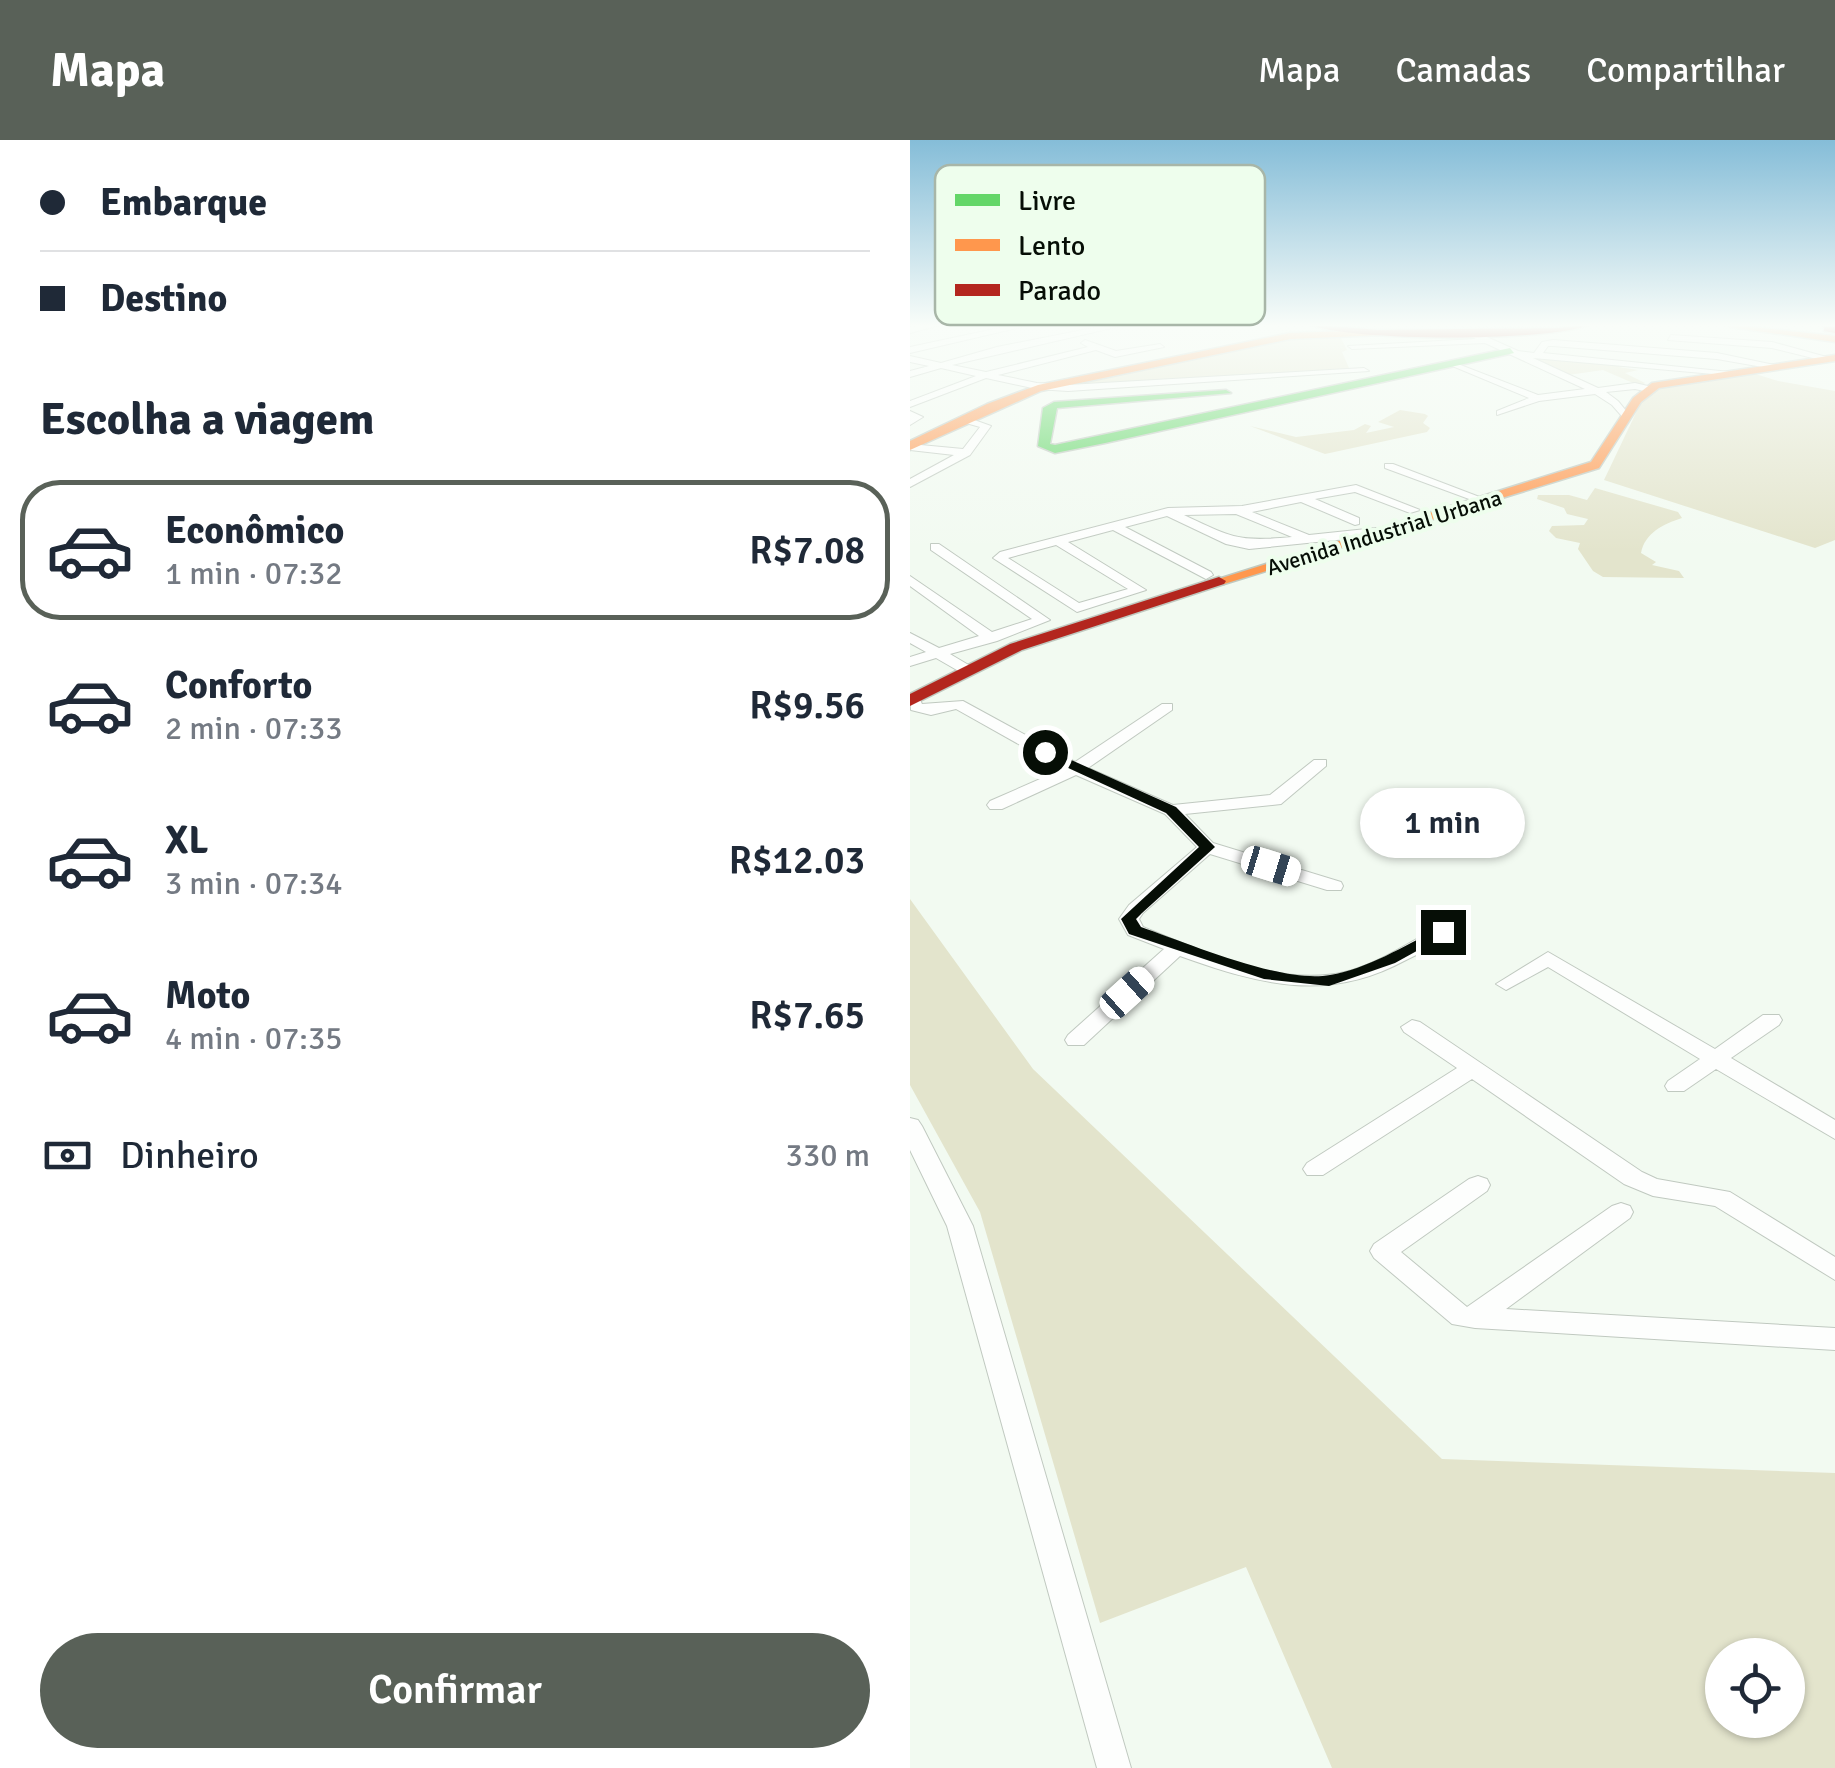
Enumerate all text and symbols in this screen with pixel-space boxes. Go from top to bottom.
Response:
text: Mapa [50,41,165,100]
text: Mapa [1258,49,1340,92]
text: Camadas [1395,49,1531,92]
text: Compartilhar [1586,49,1785,92]
legend [935,165,1265,325]
text: Embarque [100,179,267,226]
text: Livre [1018,184,1076,218]
text: Lento [1018,229,1085,263]
text: Parado [1018,274,1101,308]
text: Destino [100,275,227,322]
text: Escolha a viagem [40,392,374,447]
street label: Avenida Industrial Urbana [1263,484,1505,581]
icon: car [45,505,135,595]
text: Econômico [165,507,344,554]
text: R$7.08 [749,527,865,574]
text: 1 min · 07:32 [165,554,343,593]
icon: car [45,660,135,750]
text: Conforto [165,662,312,709]
text: R$9.56 [749,682,865,729]
text: 2 min · 07:33 [165,709,343,748]
route start [1023,730,1068,775]
callout: 1 min [1360,787,1526,857]
text: 1 min [1404,803,1481,842]
icon: car [45,815,135,905]
text: XL [165,817,208,864]
text: R$12.03 [729,837,865,884]
car [1238,843,1304,889]
text: 3 min · 07:34 [165,864,343,903]
route end [1421,910,1466,955]
car [1095,962,1159,1024]
icon: car [45,970,135,1060]
text: Moto [165,972,250,1019]
text: R$7.65 [749,992,865,1039]
text: 4 min · 07:35 [165,1019,343,1058]
icon: cash [40,1128,95,1183]
text: Dinheiro [120,1132,259,1179]
text: 330 m [786,1136,870,1175]
button: Confirmar [40,1633,870,1748]
map controls [1705,1638,1805,1738]
button: locate [1705,1638,1805,1738]

